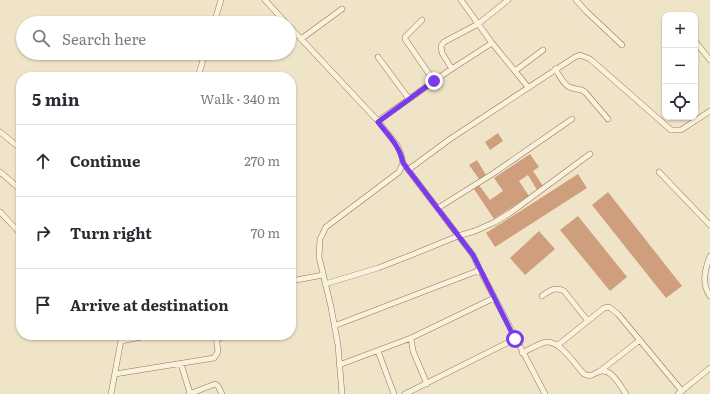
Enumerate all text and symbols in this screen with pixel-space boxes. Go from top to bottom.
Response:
map controls [662,12,698,120]
button: + [662,12,698,48]
search box [16,16,296,60]
icon: search [30,27,52,49]
text: Search here [62,27,146,50]
button: − [662,48,698,84]
route end [425,72,443,90]
button: locate [662,84,698,120]
text: 5 min [32,86,80,111]
text: Walk · 340 m [200,89,280,108]
text: Continue [70,149,140,172]
icon: ahead [32,150,54,172]
text: 270 m [244,151,280,170]
text: Turn right [70,221,152,244]
icon: right [32,222,54,244]
text: 70 m [251,223,280,242]
text: Arrive at destination [70,293,229,316]
icon: arrive [32,294,54,316]
route start [506,330,524,348]

